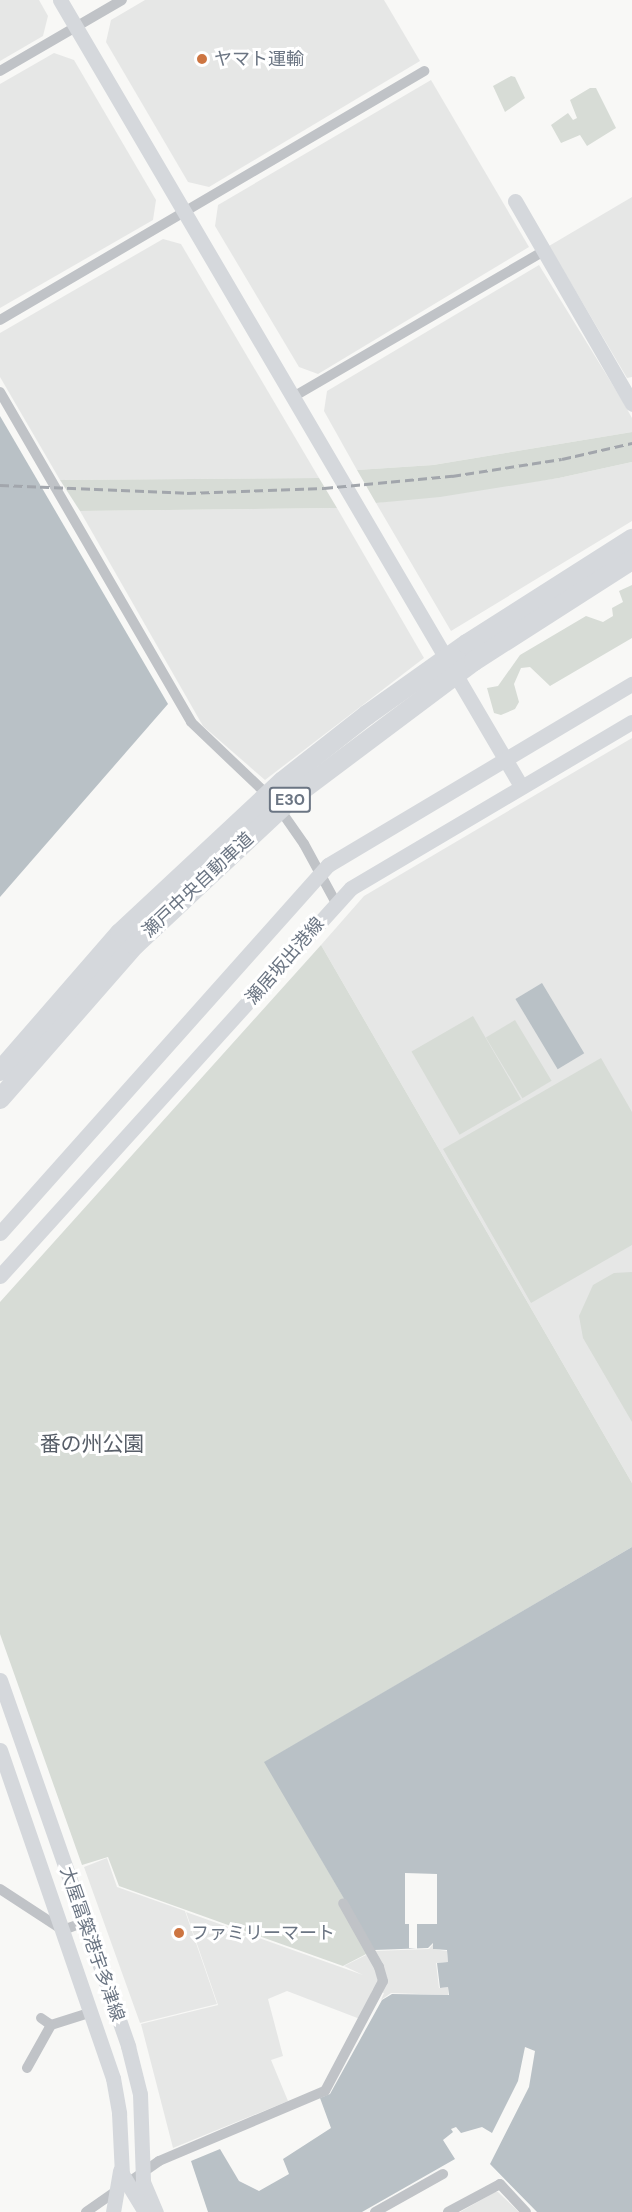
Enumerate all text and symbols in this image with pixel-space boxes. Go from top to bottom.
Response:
place label: ヤマト運輸 [214,48,304,70]
marker: ヤマト運輸 [195,52,209,66]
road number: E30 [268,787,312,813]
street label: 瀬戸中央自動車道 [138,828,258,942]
street label: 瀬居坂出港線 [241,913,329,1009]
district label: 番の州公園 [40,1431,144,1457]
street label: 大屋冨築港宇多津線 [55,1864,129,2024]
place label: ファミリーマート [191,1922,335,1944]
marker: ファミリーマート [172,1926,186,1940]

